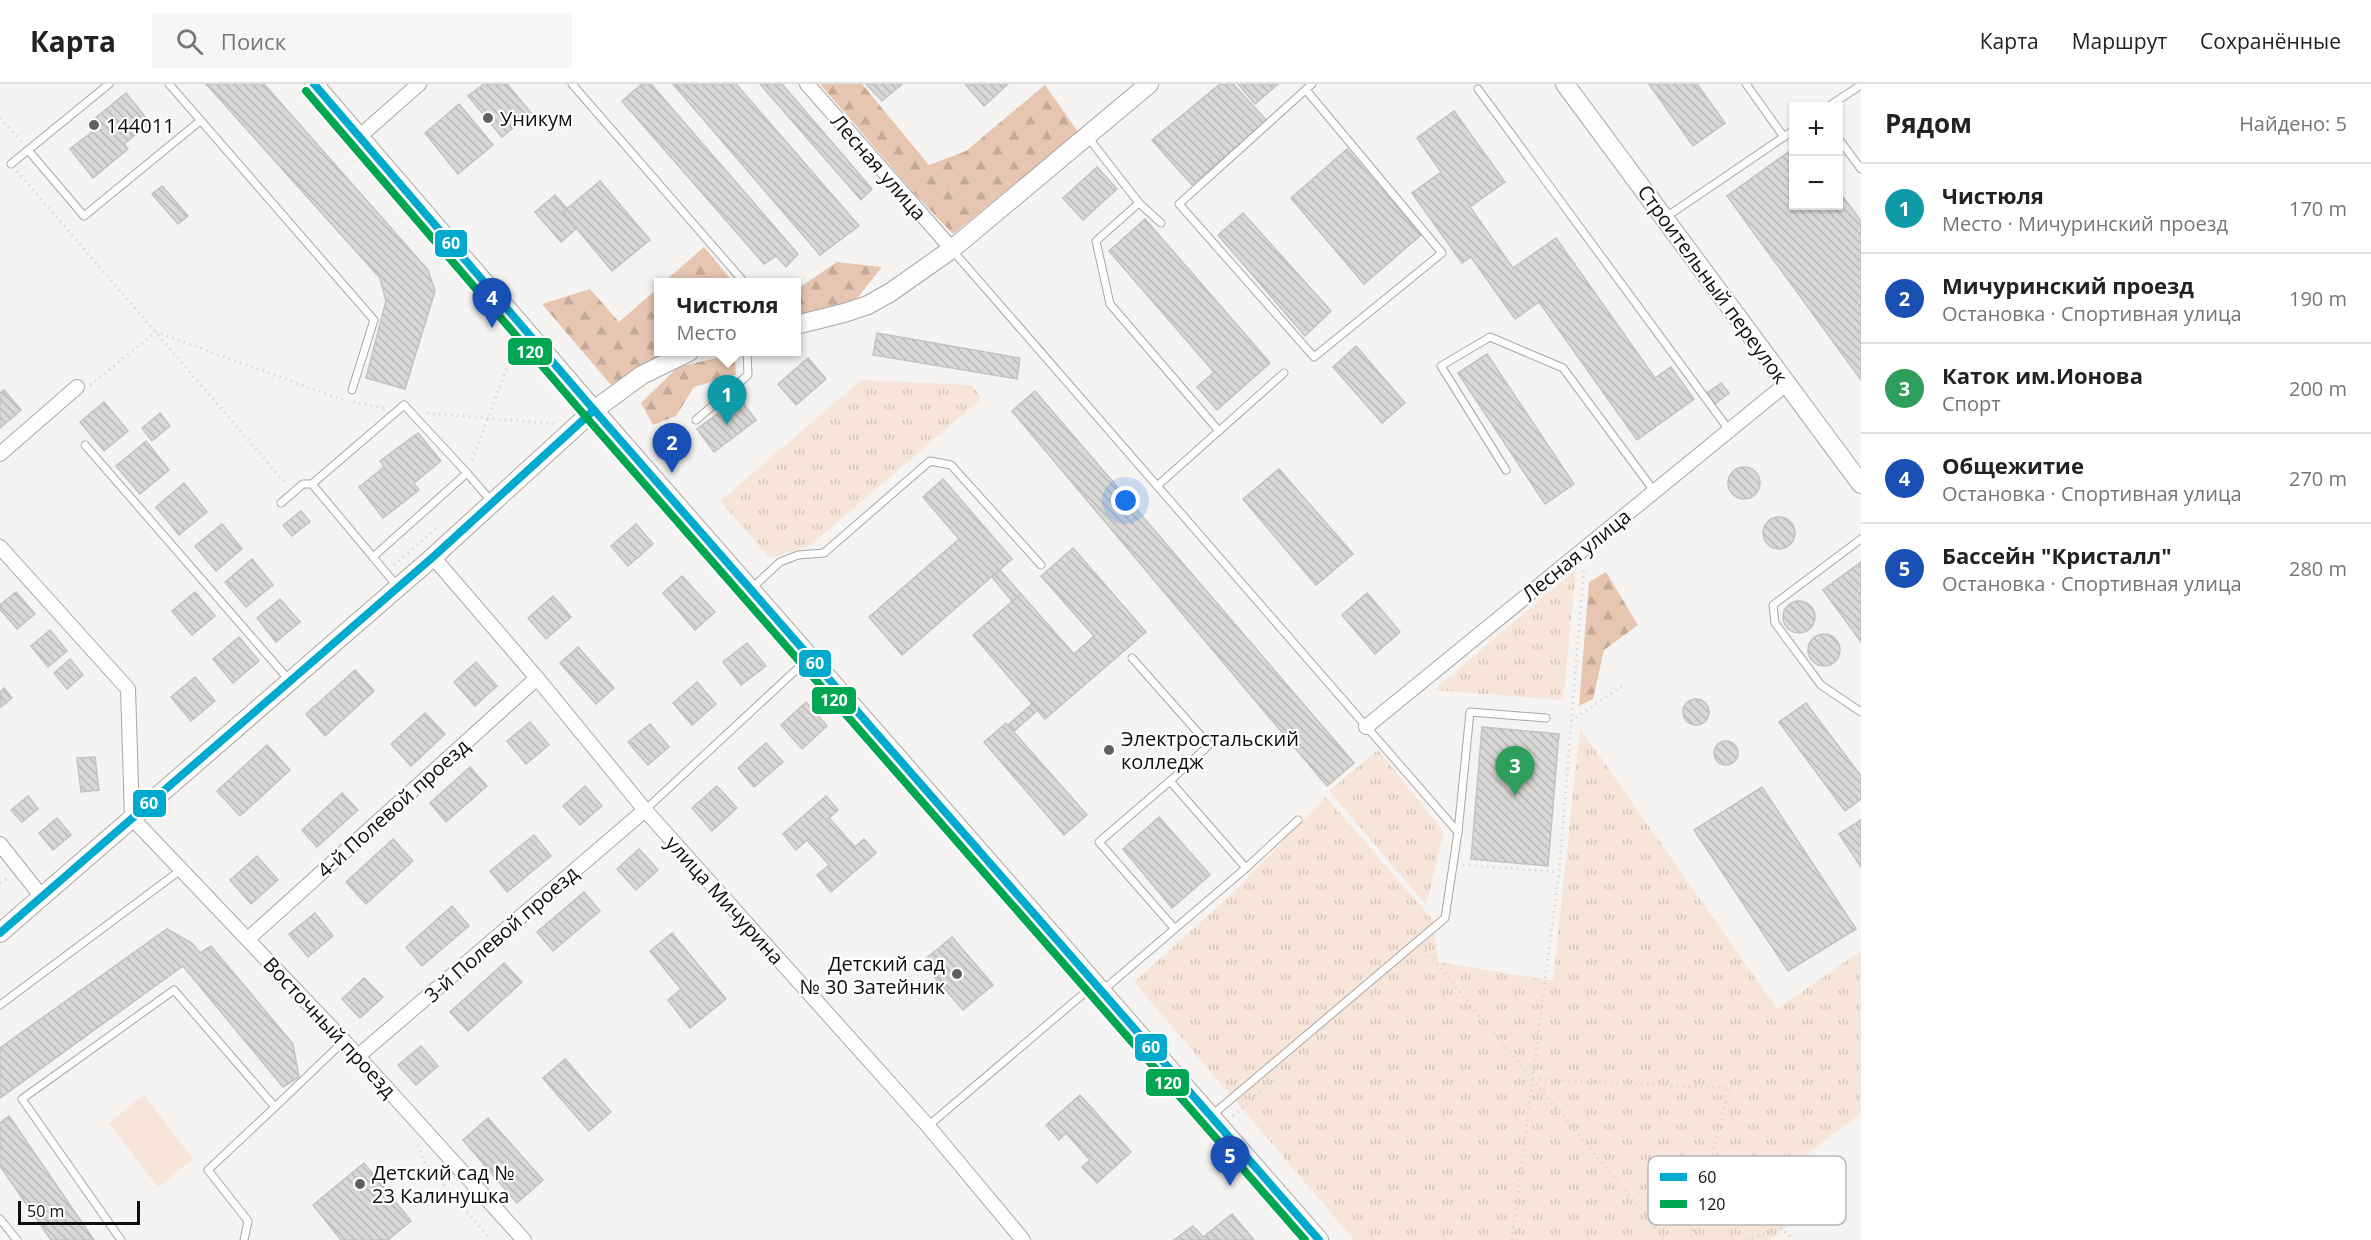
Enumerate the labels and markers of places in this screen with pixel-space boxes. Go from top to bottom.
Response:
place label: Уникум [500,105,573,132]
marker: Уникум [481,111,495,125]
place label: 144011 [106,112,175,139]
marker: 144011 [87,118,101,132]
pin: 4 [472,278,512,328]
pin: 1 [708,376,746,425]
pin: 2 [652,424,692,473]
place label: Электростальский колледж [1121,725,1299,775]
marker: Электростальский колледж [1102,743,1116,757]
pin: 3 [1496,746,1534,796]
place label: Детский сад № 30 Затейник [800,950,946,1000]
marker: Детский сад № 30 Затейник [950,967,964,981]
pin: 5 [1210,1136,1250,1186]
place label: Детский сад № 23 Калинушка [372,1159,515,1209]
marker: Детский сад № 23 Калинушка [353,1177,367,1191]

